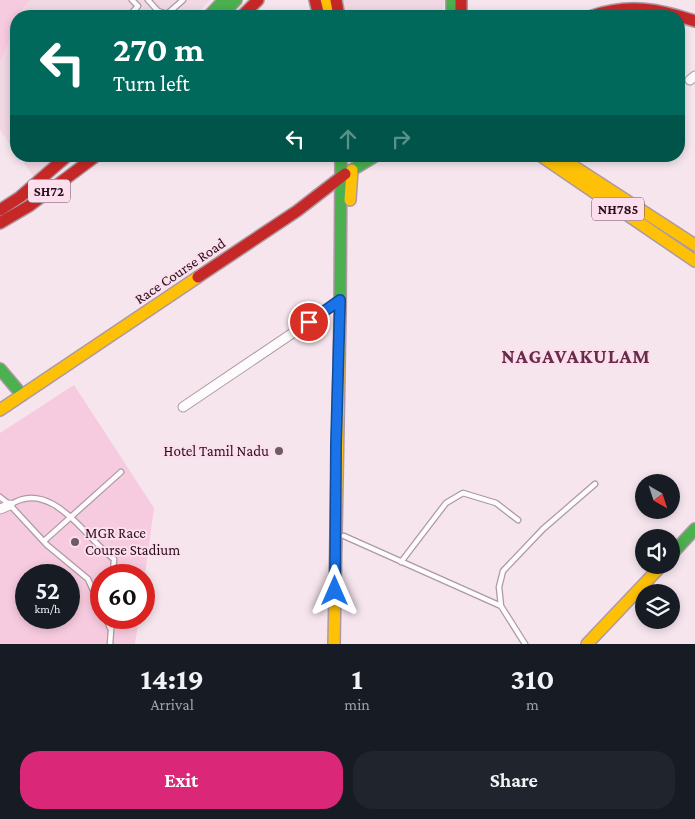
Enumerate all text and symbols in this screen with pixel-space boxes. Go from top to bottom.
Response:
icon: left [30,30,95,95]
text: 270 m [113,30,204,69]
text: Turn left [113,71,190,96]
icon: left [281,125,309,153]
icon: ahead [334,125,362,153]
icon: right [387,125,415,153]
road number: SH72 [28,180,70,202]
road number: NH785 [592,198,644,220]
street label: Race Course Road [132,235,228,307]
pin [288,301,330,343]
icon: arrive [295,308,323,336]
district label: NAGAVAKULAM [501,345,651,367]
place label: Hotel Tamil Nadu [164,443,269,459]
marker: Hotel Tamil Nadu [273,445,285,457]
north arrow [635,474,680,519]
map controls [635,474,680,629]
place label: MGR Race Course Stadium [85,525,180,558]
button: sound [635,529,680,574]
marker: MGR Race Course Stadium [69,536,81,548]
speed limit sign: 60 [90,564,155,629]
position arrow [308,564,360,616]
text: 52 [35,577,60,604]
button: layers [635,584,680,629]
text: km/h [35,602,60,616]
text: 14:19 [140,662,204,695]
text: 1 [351,662,363,695]
text: 310 [510,662,554,695]
text: Arrival [150,696,194,713]
text: min [344,696,370,713]
text: m [526,696,539,713]
button: Exit [20,751,343,809]
button: Share [353,751,675,809]

